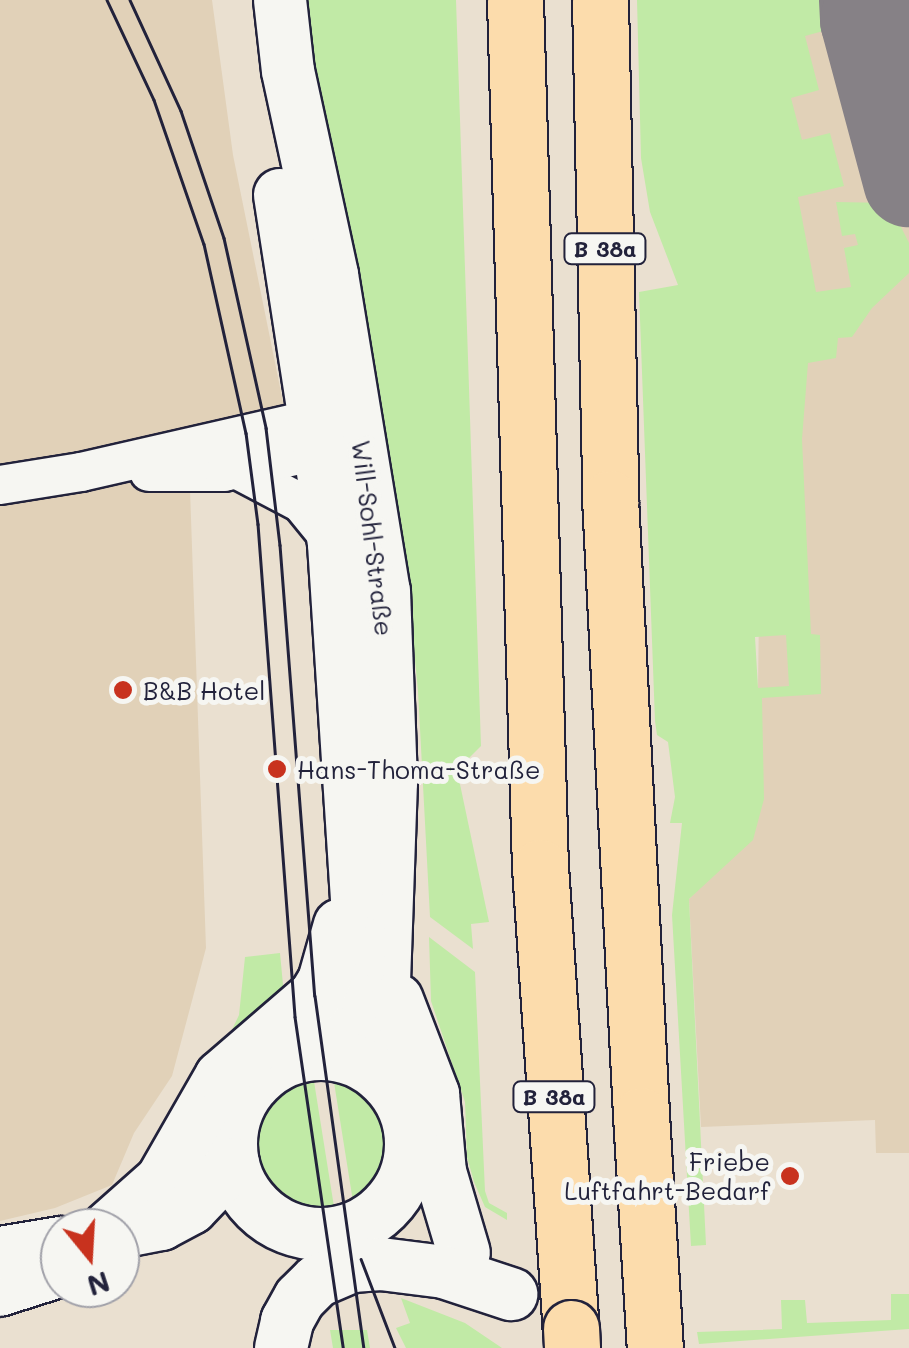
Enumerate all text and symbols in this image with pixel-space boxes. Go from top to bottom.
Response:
road number: B 38a [562,232,648,266]
street label: Will-Sohl-Straße [346,438,400,638]
place label: B&B Hotel [143,675,265,705]
marker: B&B Hotel [112,679,134,701]
place label: Hans-Thoma-Straße [297,754,540,784]
marker: Hans-Thoma-Straße [266,758,288,780]
road number: B 38a [512,1080,596,1114]
place label: Friebe Luftfahrt-Bedarf [564,1147,770,1206]
marker: Friebe Luftfahrt-Bedarf [779,1165,801,1187]
north arrow [40,1208,140,1308]
text: N [83,1264,114,1305]

